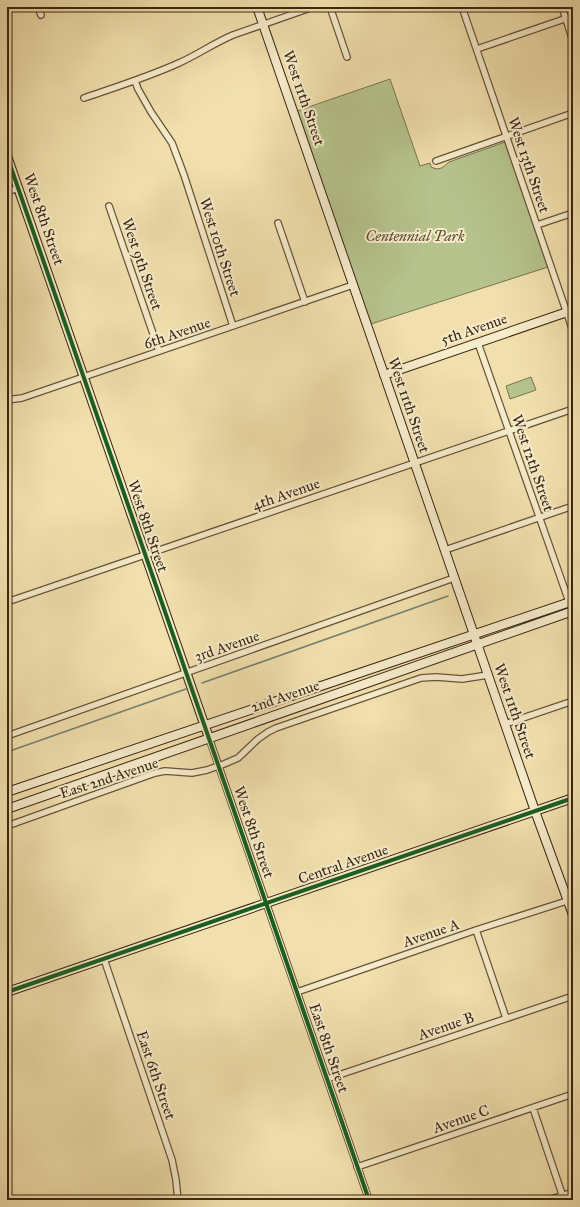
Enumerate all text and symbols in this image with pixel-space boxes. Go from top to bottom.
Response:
street label: West 11th Street [279,48,329,149]
street label: West 13th Street [504,115,554,216]
street label: West 8th Street [20,171,68,268]
street label: West 10th Street [196,195,245,299]
street label: West 9th Street [118,216,166,313]
park label: Centennial Park [365,227,465,245]
street label: 5th Avenue [439,309,509,349]
street label: 6th Avenue [141,313,213,353]
street label: West 11th Street [384,355,434,456]
street label: West 12th Street [508,412,558,514]
street label: 4th Avenue [250,474,322,514]
street label: West 8th Street [124,478,172,575]
street label: 3rd Avenue [192,627,262,665]
street label: West 11th Street [490,661,540,762]
street label: 2nd Avenue [248,676,322,716]
street label: East 2nd Avenue [58,754,160,802]
street label: West 8th Street [230,784,278,881]
street label: Central Avenue [296,840,390,888]
street label: Avenue A [400,915,462,951]
street label: East 8th Street [305,1001,353,1096]
street label: Avenue B [415,1008,476,1044]
street label: East 6th Street [132,1028,180,1123]
street label: Avenue C [429,1101,492,1137]

